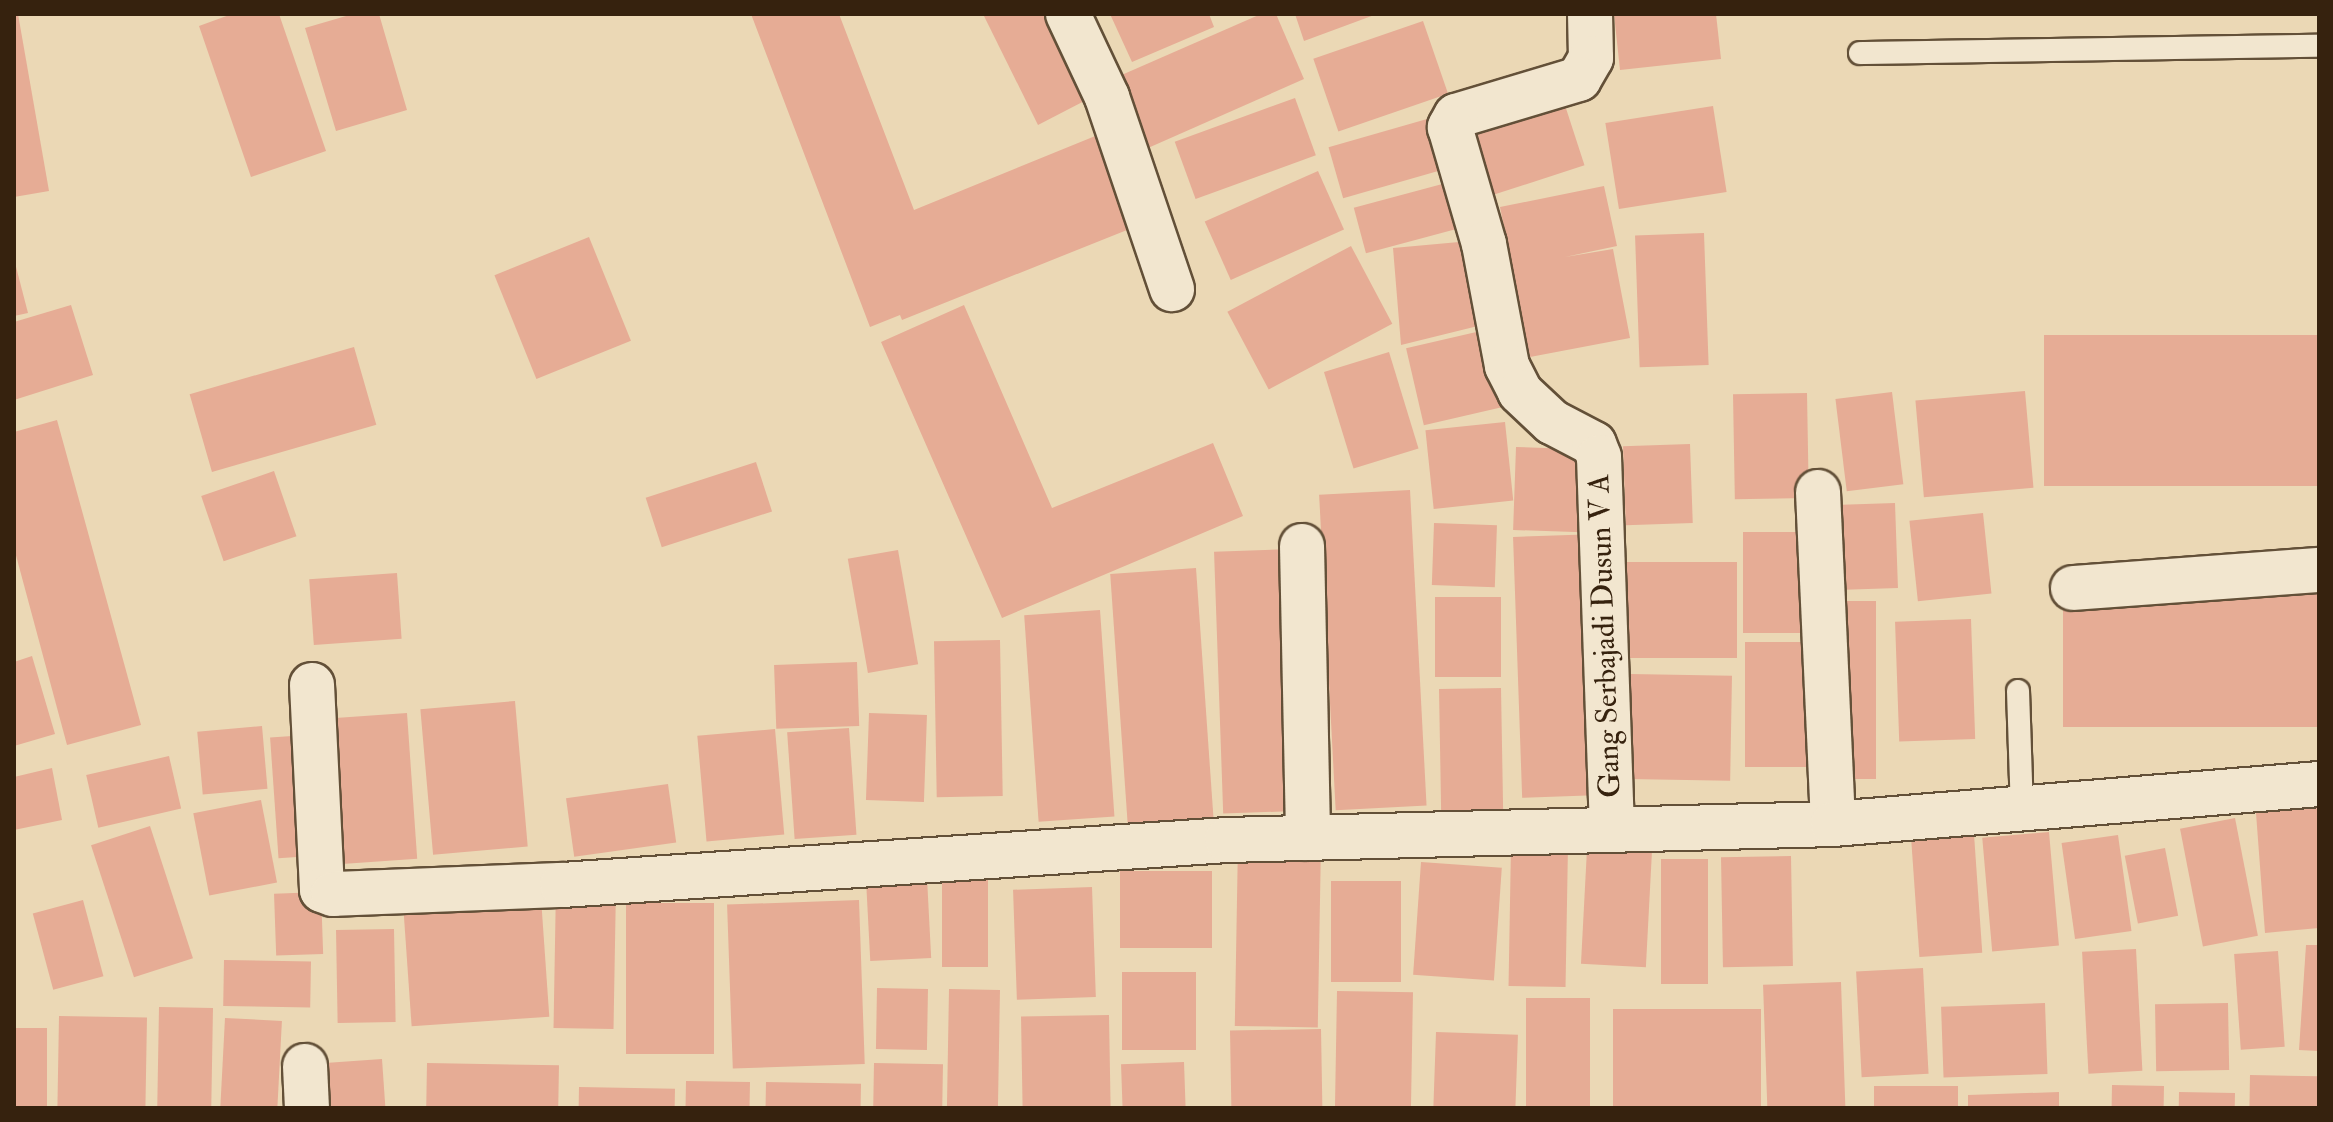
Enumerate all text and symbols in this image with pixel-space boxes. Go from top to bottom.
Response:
street label: Gang Serbajadi Dusun V A [1581,474,1629,798]

